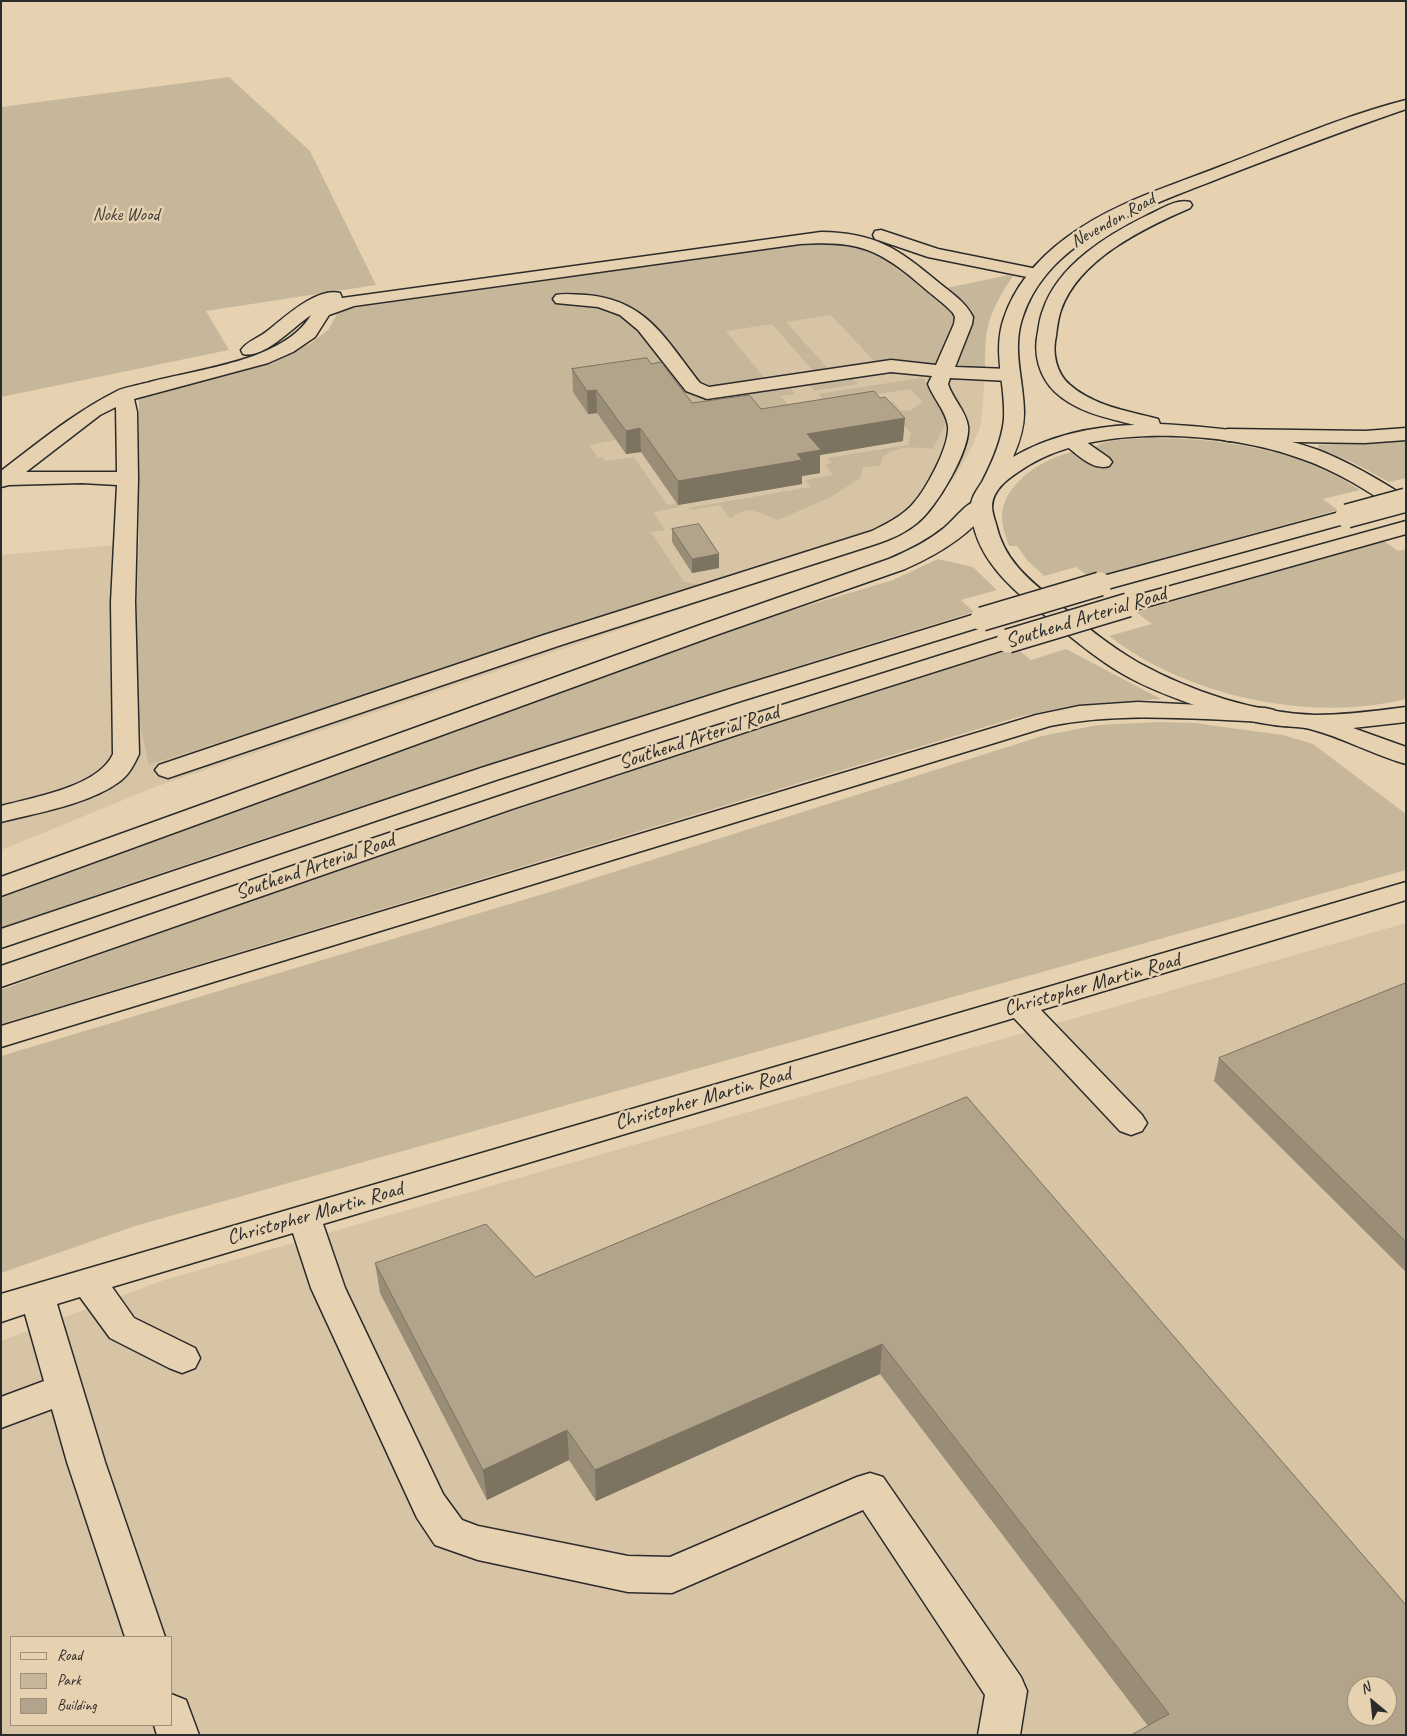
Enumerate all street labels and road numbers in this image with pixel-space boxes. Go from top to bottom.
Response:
street label: Nevendon Road [1067,189,1159,253]
street label: Southend Arterial Road [1003,582,1169,654]
street label: Southend Arterial Road [616,700,782,776]
street label: Southend Arterial Road [232,828,398,906]
street label: Christopher Martin Road [1001,948,1183,1022]
street label: Christopher Martin Road [612,1062,794,1136]
street label: Christopher Martin Road [224,1177,406,1251]

